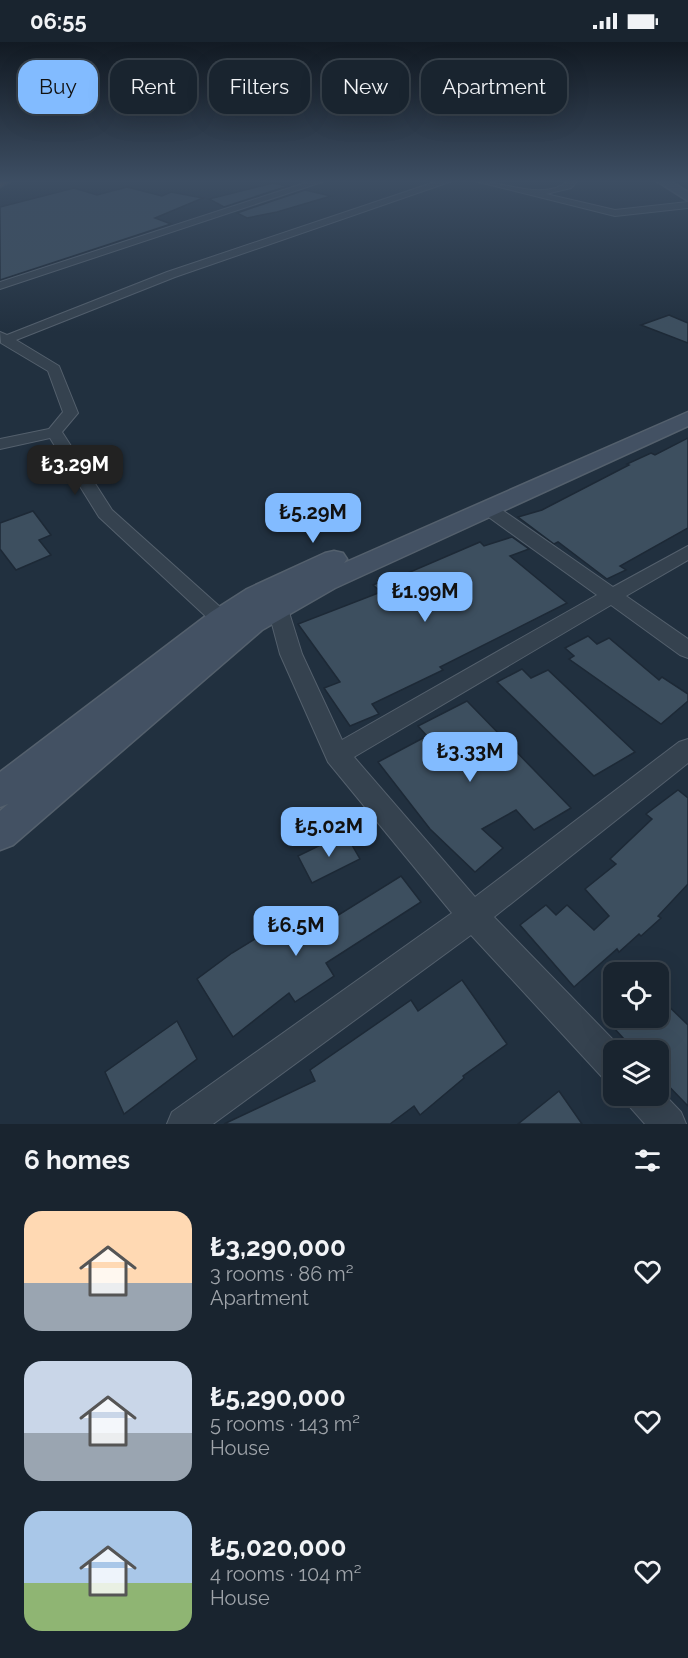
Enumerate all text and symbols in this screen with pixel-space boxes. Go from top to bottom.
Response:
text: 06:55 [30,8,87,34]
chip: Buy [18,60,98,114]
chip: Rent [110,60,197,114]
chip: Filters [209,60,310,114]
chip: New [322,60,409,114]
chip: Apartment [421,60,567,114]
pin: ₺3.29M [26,445,124,496]
text: ₺3.29M [41,452,109,476]
pin: ₺5.29M [264,493,362,544]
text: ₺5.29M [279,500,347,524]
pin: ₺1.99M [376,572,474,623]
text: ₺1.99M [391,579,459,603]
pin: ₺3.33M [421,732,519,783]
text: ₺3.33M [436,739,504,763]
pin: ₺5.02M [280,807,378,858]
text: ₺5.02M [295,814,363,838]
pin: ₺6.5M [254,906,338,957]
text: ₺6.5M [268,913,324,937]
map controls [603,962,669,1106]
button: locate [603,962,669,1028]
button: layers [603,1040,669,1106]
icon: filters [631,1144,664,1177]
text: 6 homes [24,1145,130,1175]
text: ₺3,290,000 [210,1232,346,1262]
icon: home [72,1235,144,1307]
icon: heart [631,1255,664,1288]
text: 3 rooms · 86 m² [210,1262,353,1286]
text: Apartment [210,1286,309,1310]
text: ₺5,290,000 [210,1382,346,1412]
icon: home [72,1385,144,1457]
icon: heart [631,1405,664,1438]
text: 5 rooms · 143 m² [210,1412,360,1436]
text: House [210,1436,270,1460]
text: ₺5,020,000 [210,1532,346,1562]
icon: home [72,1535,144,1607]
icon: heart [631,1555,664,1588]
text: 4 rooms · 104 m² [210,1562,362,1586]
text: House [210,1586,270,1610]

